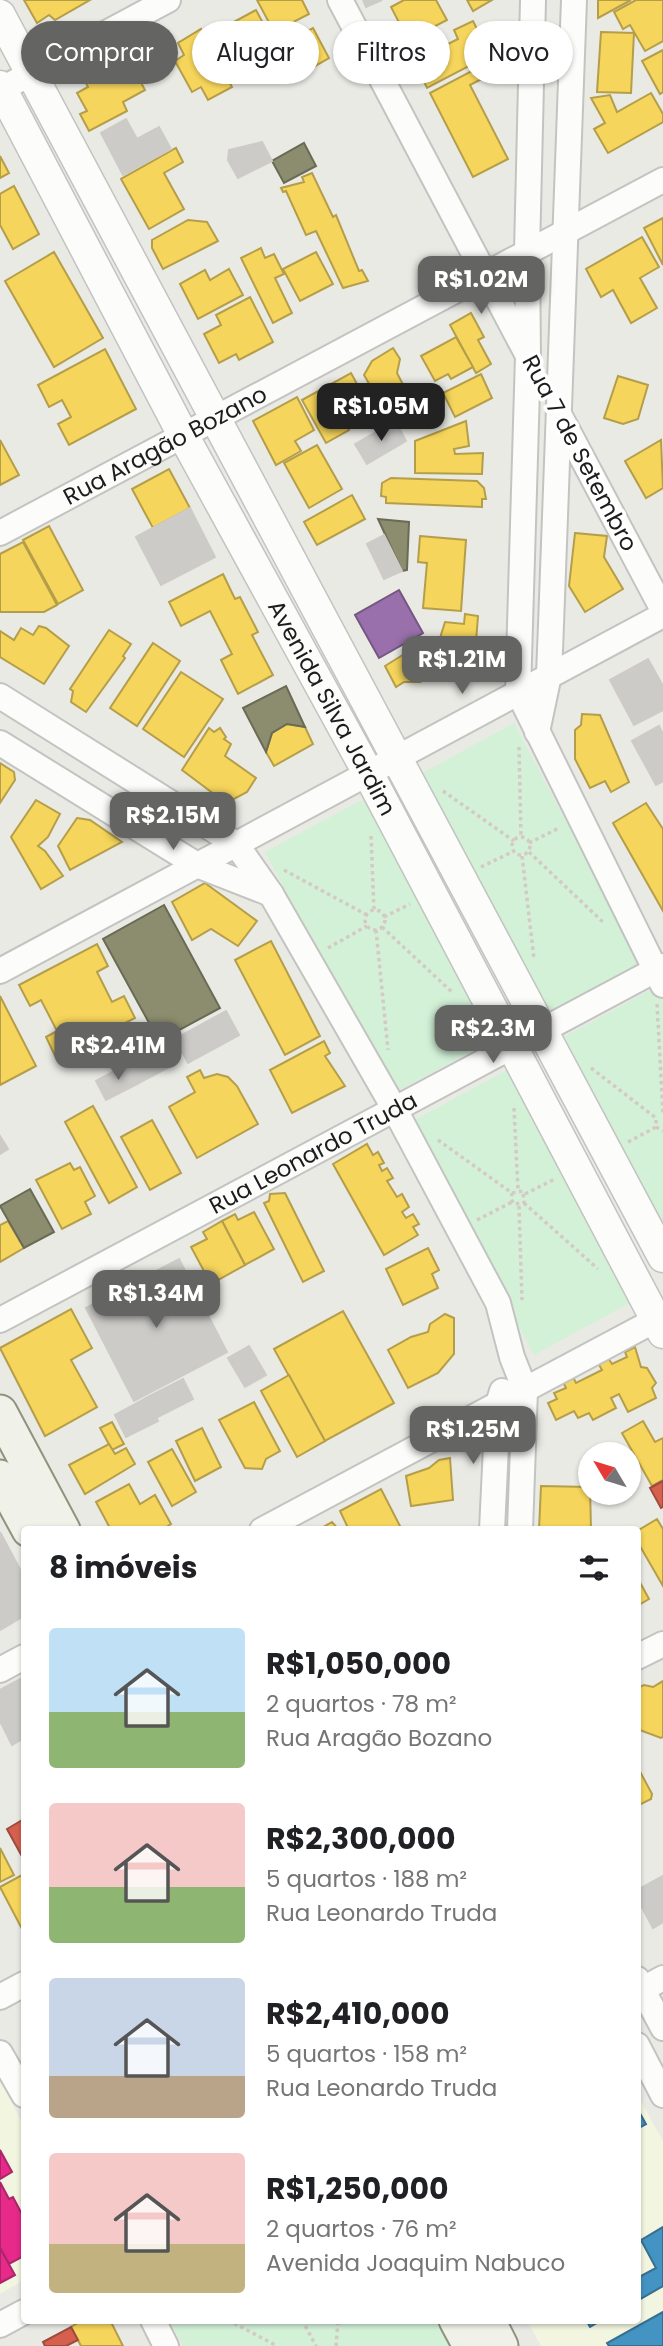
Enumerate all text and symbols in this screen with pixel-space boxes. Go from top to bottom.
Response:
chip: Comprar [21,21,178,84]
chip: Alugar [192,21,319,84]
chip: Filtros [333,21,450,84]
chip: Novo [464,21,573,84]
pin: R$1.02M [416,256,546,316]
text: R$1.02M [434,263,528,295]
street label: Rua 7 de Setembro [515,349,645,557]
street label: Rua Aragão Bozano [58,378,273,512]
pin: R$1.05M [316,384,446,443]
text: R$1.05M [333,390,429,422]
street label: Avenida Silva Jardim [260,594,404,821]
pin: R$1.21M [397,636,527,696]
text: R$1.21M [418,643,506,675]
pin: R$2.15M [108,792,238,852]
text: R$2.15M [126,799,220,831]
pin: R$2.3M [436,1006,550,1065]
text: R$2.3M [451,1012,535,1044]
pin: R$2.41M [53,1023,183,1082]
text: R$2.41M [70,1029,166,1061]
street label: Rua Leonardo Truda [203,1084,423,1221]
pin: R$1.34M [91,1270,221,1330]
text: R$1.34M [108,1277,204,1309]
pin: R$1.25M [408,1406,538,1466]
text: R$1.25M [426,1413,520,1445]
north arrow [578,1442,640,1505]
map controls [578,1442,641,1505]
text: 8 imóveis [49,1546,197,1589]
icon: filters [575,1549,613,1587]
text: R$1,050,000 [266,1642,451,1685]
icon: home [105,1656,189,1740]
text: 2 quartos · 78 m² [266,1688,457,1720]
text: Rua Aragão Bozano [266,1722,492,1754]
text: R$2,300,000 [266,1817,456,1860]
icon: home [105,1831,189,1915]
text: 5 quartos · 188 m² [266,1863,467,1895]
text: Rua Leonardo Truda [266,1897,497,1929]
text: R$2,410,000 [266,1992,449,2035]
icon: home [105,2006,189,2090]
text: 5 quartos · 158 m² [266,2038,467,2070]
text: Rua Leonardo Truda [266,2072,497,2104]
text: R$1,250,000 [266,2167,449,2210]
icon: home [105,2181,189,2265]
text: 2 quartos · 76 m² [266,2213,457,2245]
text: Avenida Joaquim Nabuco [266,2247,565,2279]

